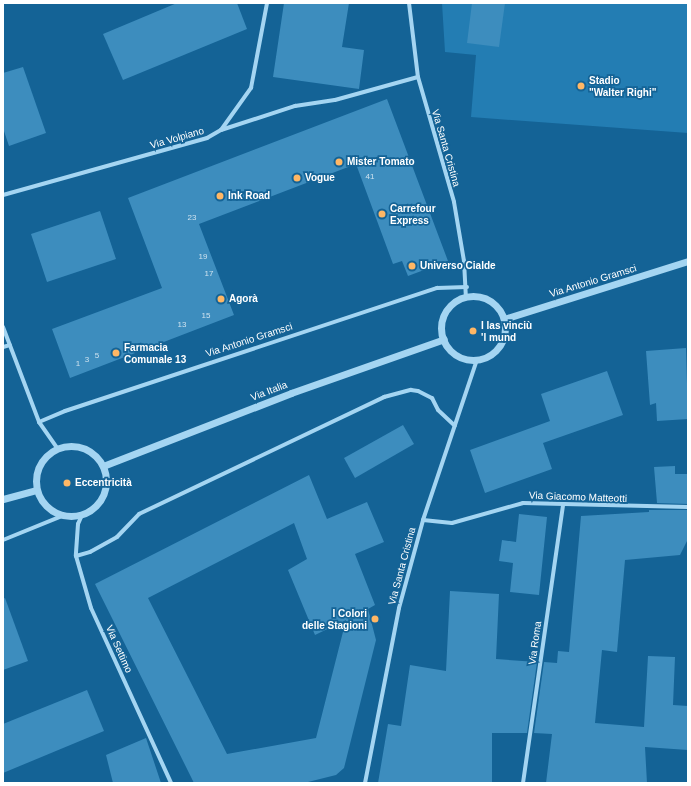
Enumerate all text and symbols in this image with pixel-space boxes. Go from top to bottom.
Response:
place label: Stadio "Walter Righi" [589,74,656,98]
marker: Stadio "Walter Righi" [576,81,586,91]
street label: Via Santa Cristina [429,108,463,188]
street label: Via Volpiano [149,125,205,151]
place label: Mister Tomato [347,156,415,168]
marker: Mister Tomato [334,157,344,167]
place label: Vogue [305,172,335,184]
house number: 41 [366,172,374,182]
marker: Vogue [292,173,302,183]
place label: Ink Road [228,190,270,202]
marker: Ink Road [215,191,225,201]
place label: Carrefour Express [390,202,436,226]
marker: Carrefour Express [377,209,387,219]
house number: 23 [188,213,196,223]
house number: 19 [199,252,207,262]
place label: Universo Cialde [420,260,496,272]
marker: Universo Cialde [407,261,417,271]
street label: Via Antonio Gramsci [548,262,638,300]
house number: 17 [205,269,213,279]
place label: Agorà [229,293,258,305]
marker: Agorà [216,294,226,304]
house number: 15 [202,311,210,321]
place label: I las vinciù 'l mund [481,319,532,342]
house number: 13 [178,320,186,330]
street label: Via Antonio Gramsci [204,320,294,360]
marker: I las vinciù 'l mund [468,326,478,336]
place label: Farmacia Comunale 13 [124,341,186,364]
marker: Farmacia Comunale 13 [111,348,121,358]
house number: 5 [95,351,99,361]
house number: 3 [85,355,89,365]
house number: 1 [76,359,80,369]
street label: Via Italia [249,379,289,403]
place label: Eccentricità [75,477,132,489]
marker: Eccentricità [62,478,72,488]
street label: Via Giacomo Matteotti [529,489,627,505]
street label: Via Santa Cristina [386,526,418,606]
place label: I Colori delle Stagioni [302,607,367,630]
marker: I Colori delle Stagioni [370,614,380,624]
street label: Via Roma [526,621,544,665]
street label: Via Settimo [103,623,135,675]

